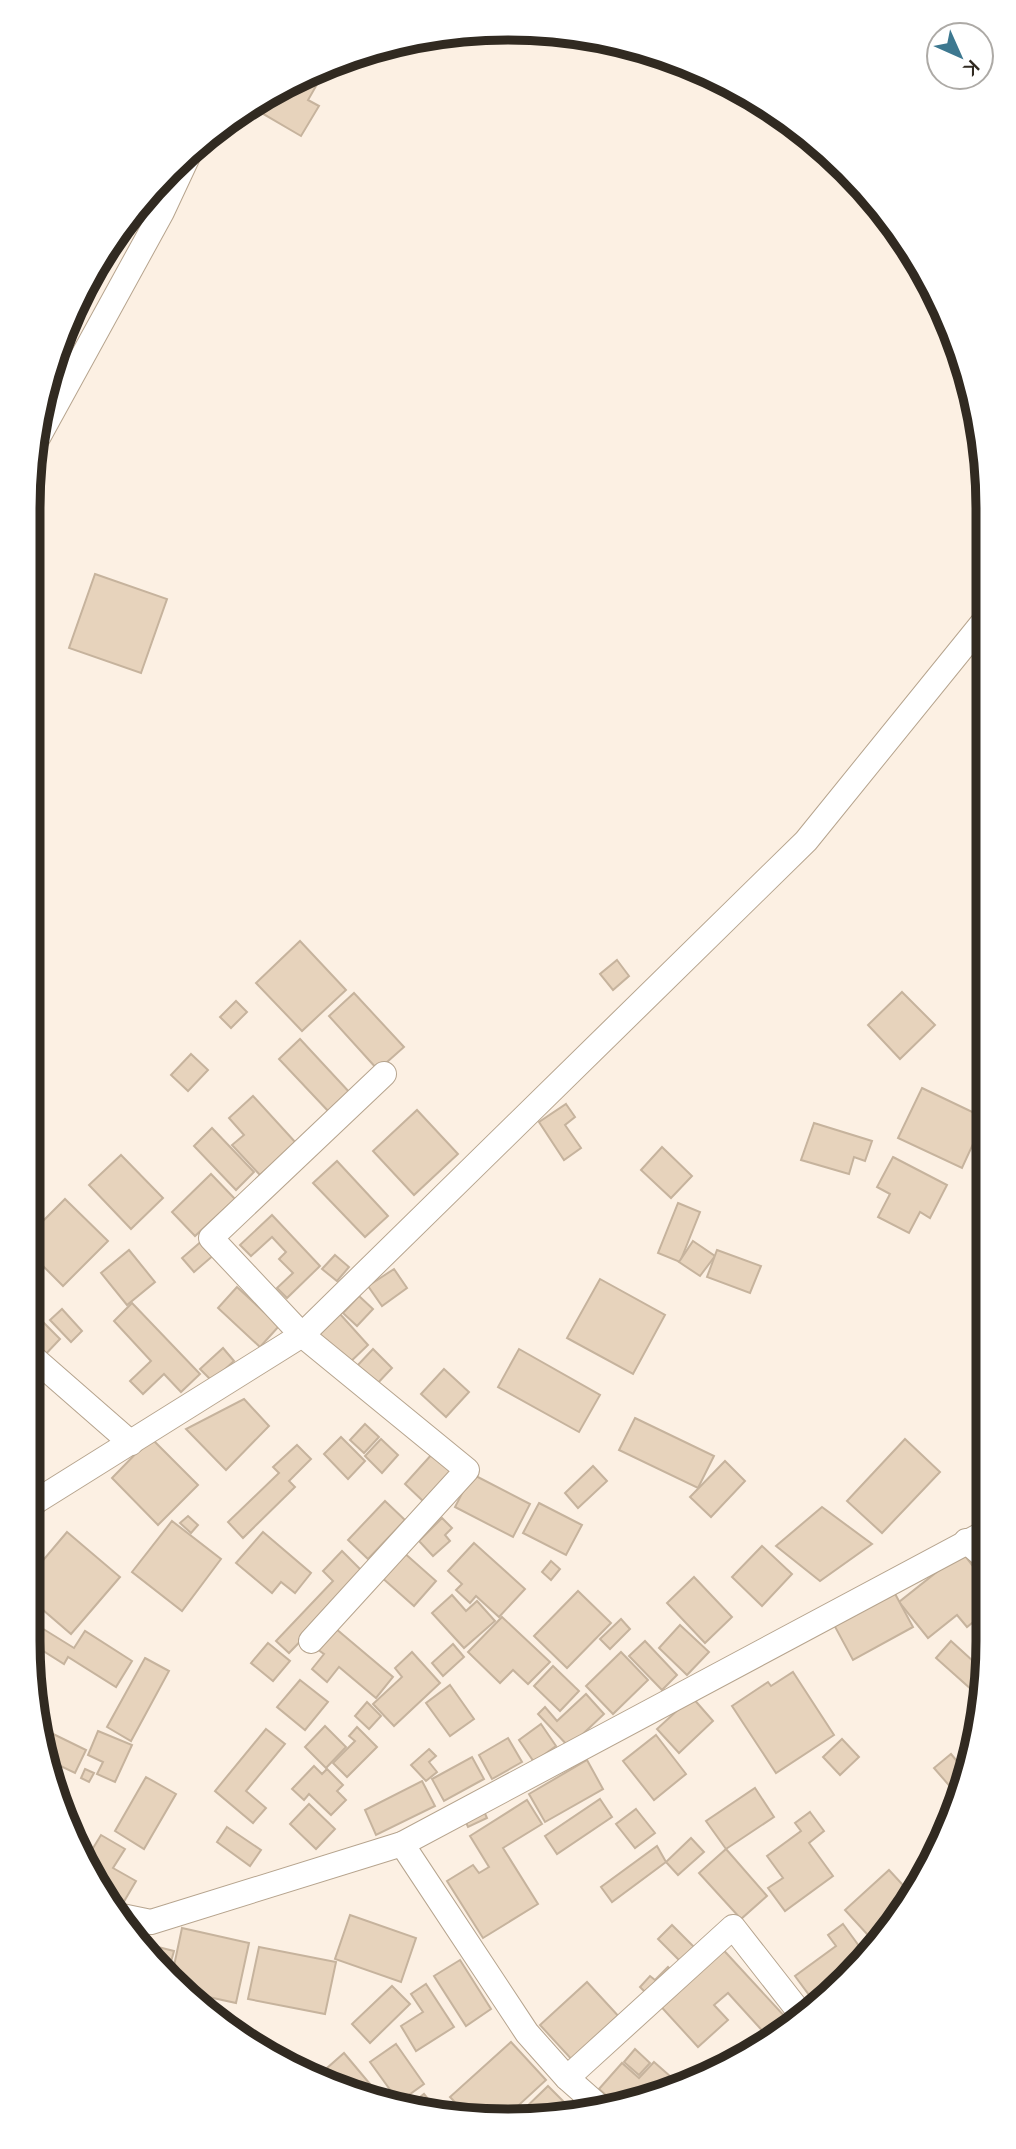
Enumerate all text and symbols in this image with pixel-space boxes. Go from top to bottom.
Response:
north arrow [925,21,995,91]
text: K [957,54,985,82]

